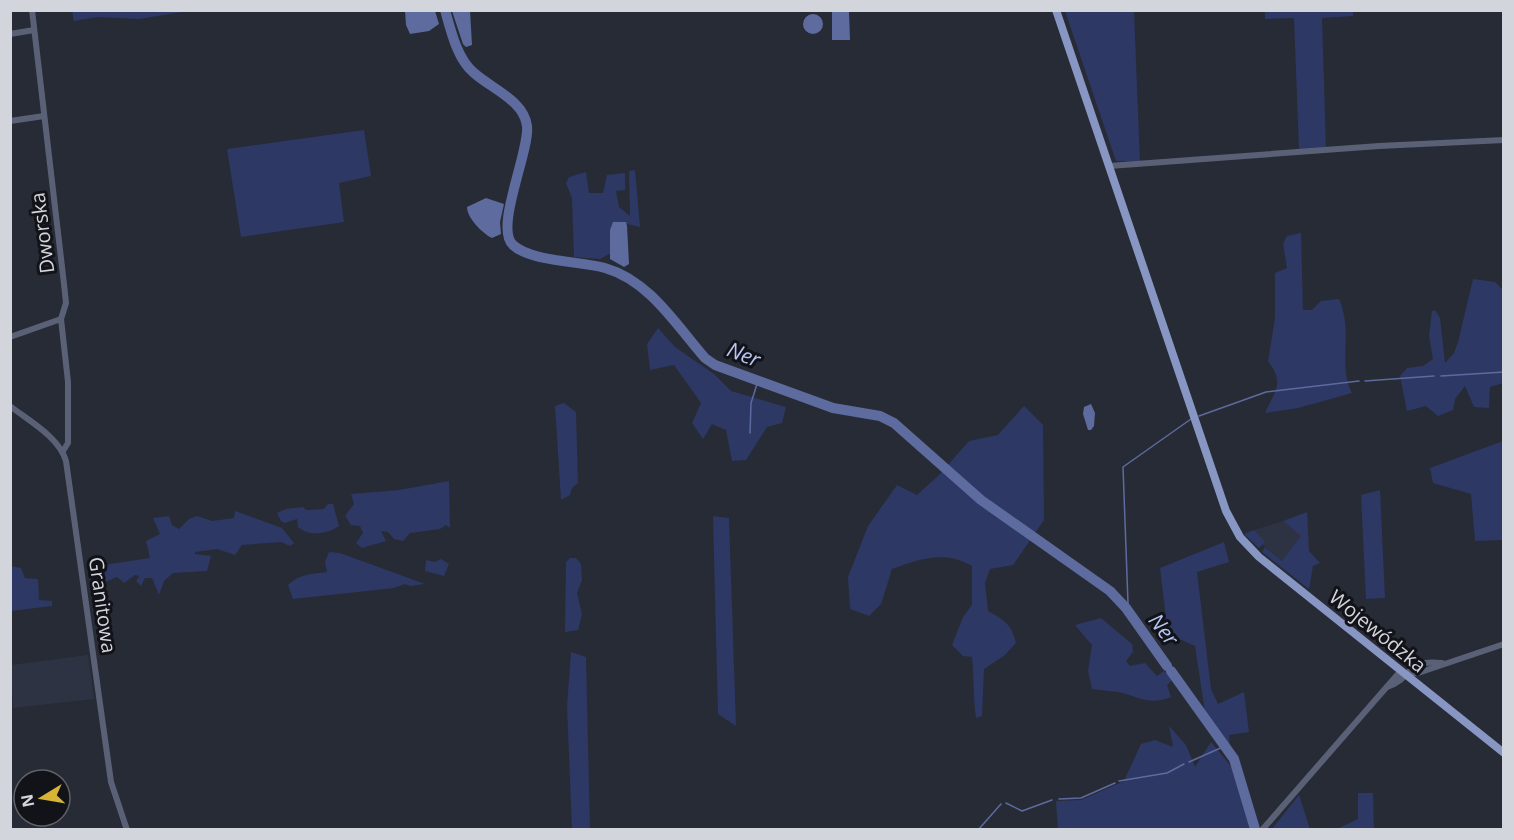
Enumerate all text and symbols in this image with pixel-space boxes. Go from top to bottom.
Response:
street label: Dworska [24,191,60,275]
water label: Ner [723,335,765,374]
street label: Granitowa [83,555,123,655]
street label: Wojewódzka [1324,584,1432,678]
water label: Ner [1143,607,1186,651]
north arrow [12,768,72,828]
text: N [15,792,39,809]

